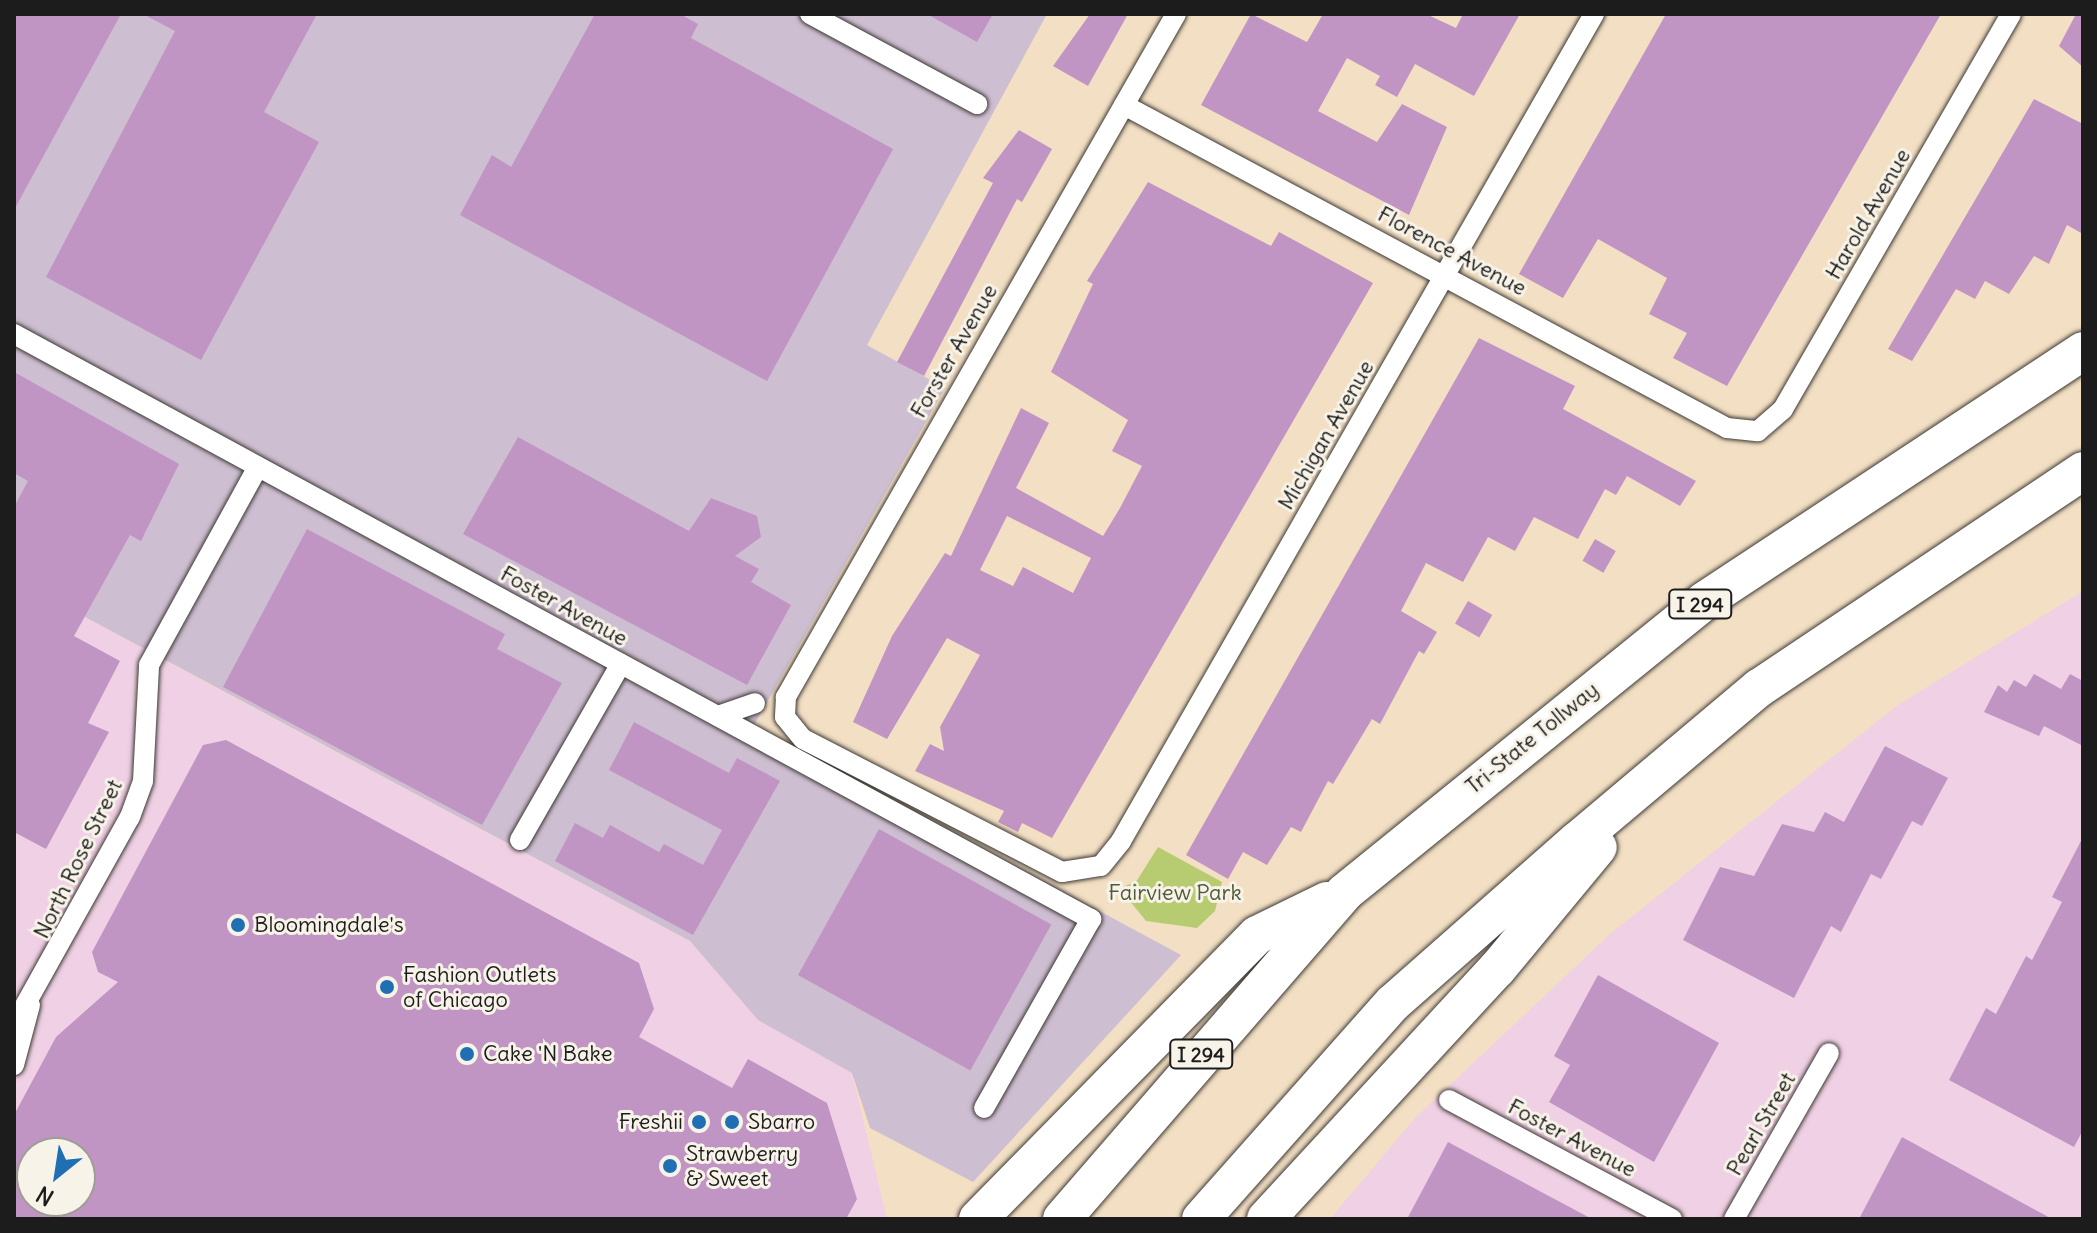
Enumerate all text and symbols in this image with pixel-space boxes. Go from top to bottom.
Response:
street label: Harold Avenue [1820,144,1916,284]
street label: Florence Avenue [1373,201,1531,301]
street label: Forster Avenue [905,280,1003,422]
street label: Michigan Avenue [1273,356,1379,514]
street label: Foster Avenue [496,560,632,652]
road number: I 294 [1668,588,1732,620]
street label: Tri-State Tollway [1460,676,1604,800]
street label: North Rose Street [28,775,128,943]
park label: Fairview Park [1108,880,1242,906]
place label: Bloomingdale's [254,912,404,938]
marker: Bloomingdale's [229,916,247,934]
place label: Fashion Outlets of Chicago [403,961,556,1012]
marker: Fashion Outlets of Chicago [378,978,396,996]
road number: I 294 [1169,1038,1233,1070]
place label: Cake 'N Bake [483,1041,612,1067]
marker: Cake 'N Bake [458,1045,476,1063]
street label: Pearl Street [1721,1068,1801,1180]
street label: Foster Avenue [1504,1093,1640,1183]
place label: Freshii [619,1109,683,1135]
place label: Sbarro [748,1109,815,1135]
marker: Freshii [690,1113,708,1131]
marker: Sbarro [723,1113,741,1131]
north arrow [16,1137,96,1217]
place label: Strawberry & Sweet [686,1140,798,1192]
marker: Strawberry & Sweet [661,1157,679,1175]
text: N [31,1180,59,1212]

